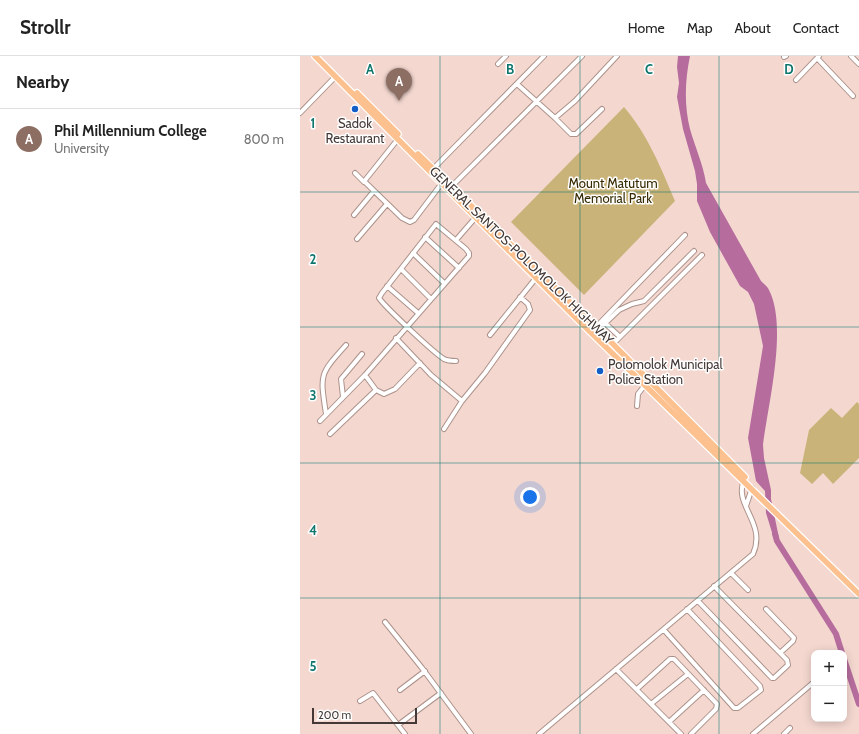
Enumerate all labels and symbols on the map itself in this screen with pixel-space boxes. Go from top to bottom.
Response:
text: A [366,61,375,77]
text: B [506,61,514,77]
text: C [645,61,653,77]
text: D [784,61,794,77]
pin: A [386,68,412,101]
marker: Sadok Restaurant [350,104,360,114]
text: 1 [311,115,315,131]
place label: Sadok Restaurant [326,115,385,146]
street label: GENERAL SANTOS-POLOMOLOK HIGHWAY [427,163,618,348]
park label: Mount Matutum Memorial Park [568,175,658,206]
text: 2 [310,251,317,267]
place label: Polomolok Municipal Police Station [608,356,722,387]
marker: Polomolok Municipal Police Station [595,366,605,376]
text: 3 [309,387,317,403]
your location [520,487,540,507]
text: 4 [309,522,317,538]
text: 5 [310,658,317,674]
scale bar [312,706,417,725]

